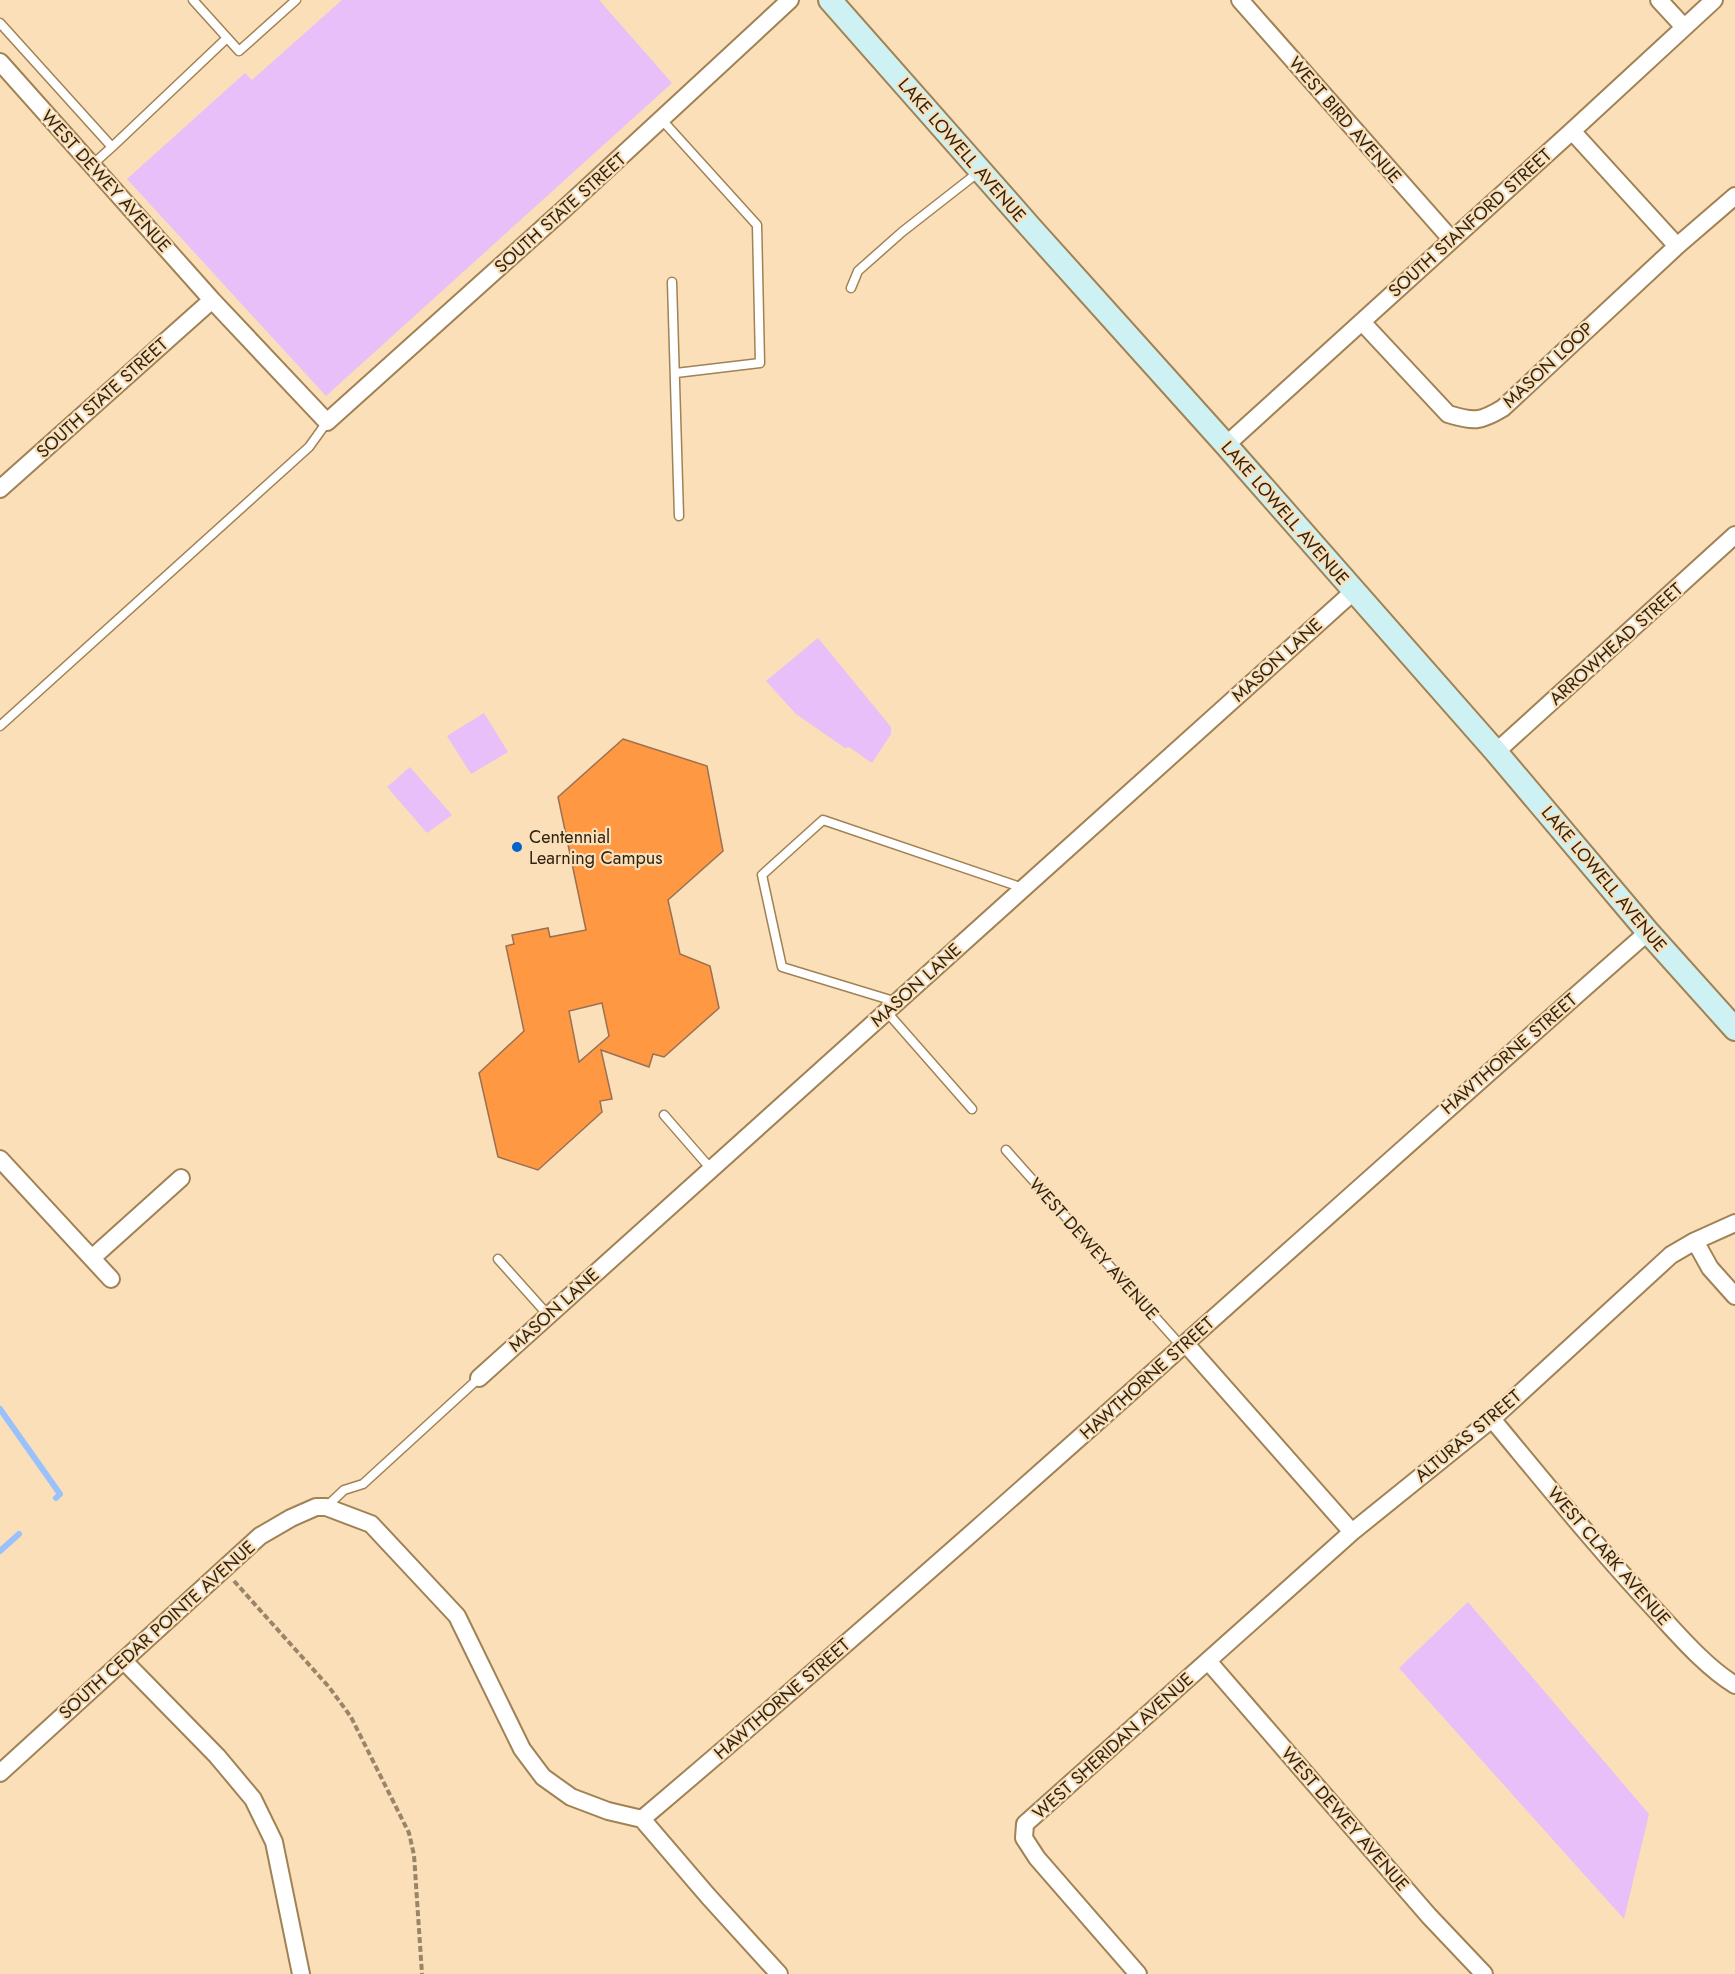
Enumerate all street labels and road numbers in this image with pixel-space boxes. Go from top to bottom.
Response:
street label: WEST BIRD AVENUE [1283,51,1407,189]
street label: LAKE LOWELL AVENUE [892,72,1032,228]
street label: WEST DEWEY AVENUE [35,104,177,258]
street label: SOUTH STANFORD STREET [1383,142,1558,303]
street label: SOUTH STATE STREET [488,146,632,279]
street label: MASON LOOP [1497,316,1599,414]
street label: SOUTH STATE STREET [30,331,174,464]
street label: LAKE LOWELL AVENUE [1215,435,1355,591]
street label: ARROWHEAD STREET [1543,576,1689,711]
street label: MASON LANE [1226,612,1328,708]
street label: LAKE LOWELL AVENUE [1535,800,1673,958]
street label: MASON LANE [865,937,967,1033]
street label: HAWTHORNE STREET [1435,987,1583,1120]
street label: WEST DEWEY AVENUE [1023,1172,1165,1326]
street label: MASON LANE [503,1262,605,1358]
street label: HAWTHORNE STREET [1074,1310,1220,1445]
street label: ALTURAS STREET [1409,1383,1527,1488]
street label: WEST CLARK AVENUE [1541,1481,1677,1631]
street label: SOUTH CEDAR POINTE AVENUE [53,1535,261,1725]
street label: HAWTHORNE STREET [708,1632,856,1765]
street label: WEST SHERIDAN AVENUE [1027,1667,1199,1825]
street label: WEST DEWEY AVENUE [1275,1741,1415,1897]

